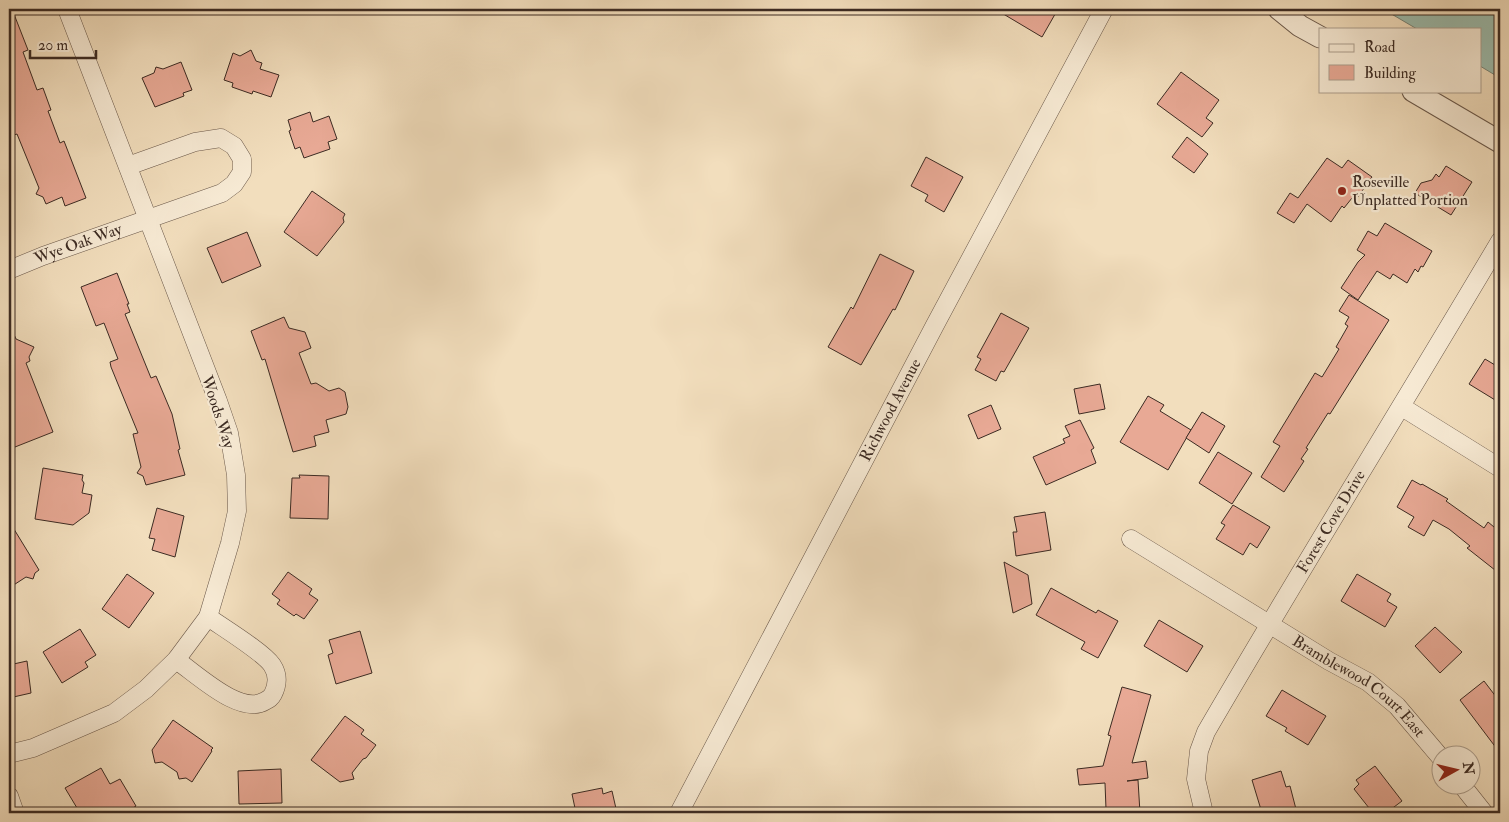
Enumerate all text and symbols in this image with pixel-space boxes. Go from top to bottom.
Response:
scale bar [30,28,96,60]
legend [1319,28,1482,92]
text: 20 m [38,36,68,55]
text: Road [1364,38,1396,57]
text: Building [1364,64,1416,83]
place label: Roseville Unplatted Portion [1352,172,1468,211]
marker: Roseville Unplatted Portion [1336,185,1348,197]
street label: Wye Oak Way [30,219,126,269]
street label: Richwood Avenue [855,355,926,465]
street label: Woods Way [197,372,239,452]
street label: Forest Cove Drive [1292,466,1370,577]
street label: Bramblewood Court East [1289,631,1429,742]
north arrow [1432,744,1482,794]
text: N [1459,760,1478,776]

